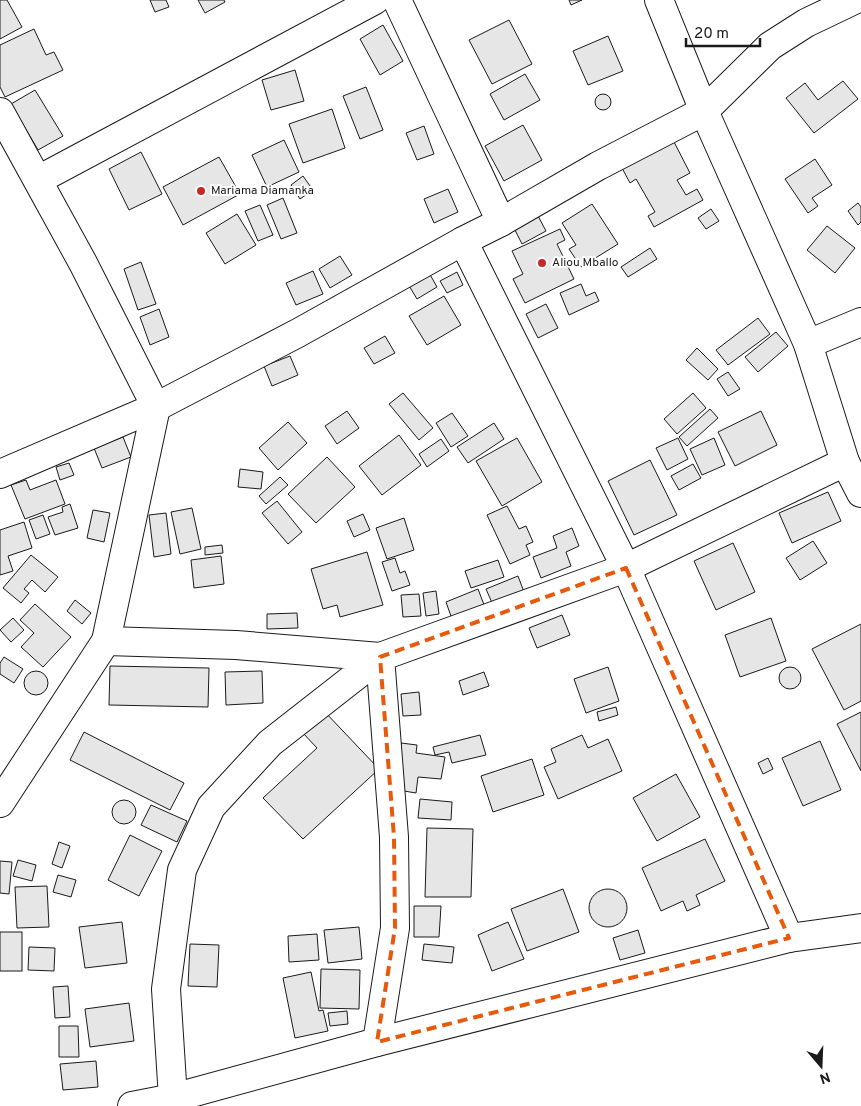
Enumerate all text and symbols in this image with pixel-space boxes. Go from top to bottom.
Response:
scale bar [686,15,760,47]
text: 20 m [694,25,729,44]
place label: Mariama Diamanka [211,183,314,199]
marker: Mariama Diamanka [195,185,207,197]
place label: Aliou Mballo [552,255,619,271]
marker: Aliou Mballo [536,257,548,269]
north arrow [796,1041,846,1091]
text: N [817,1067,832,1087]

